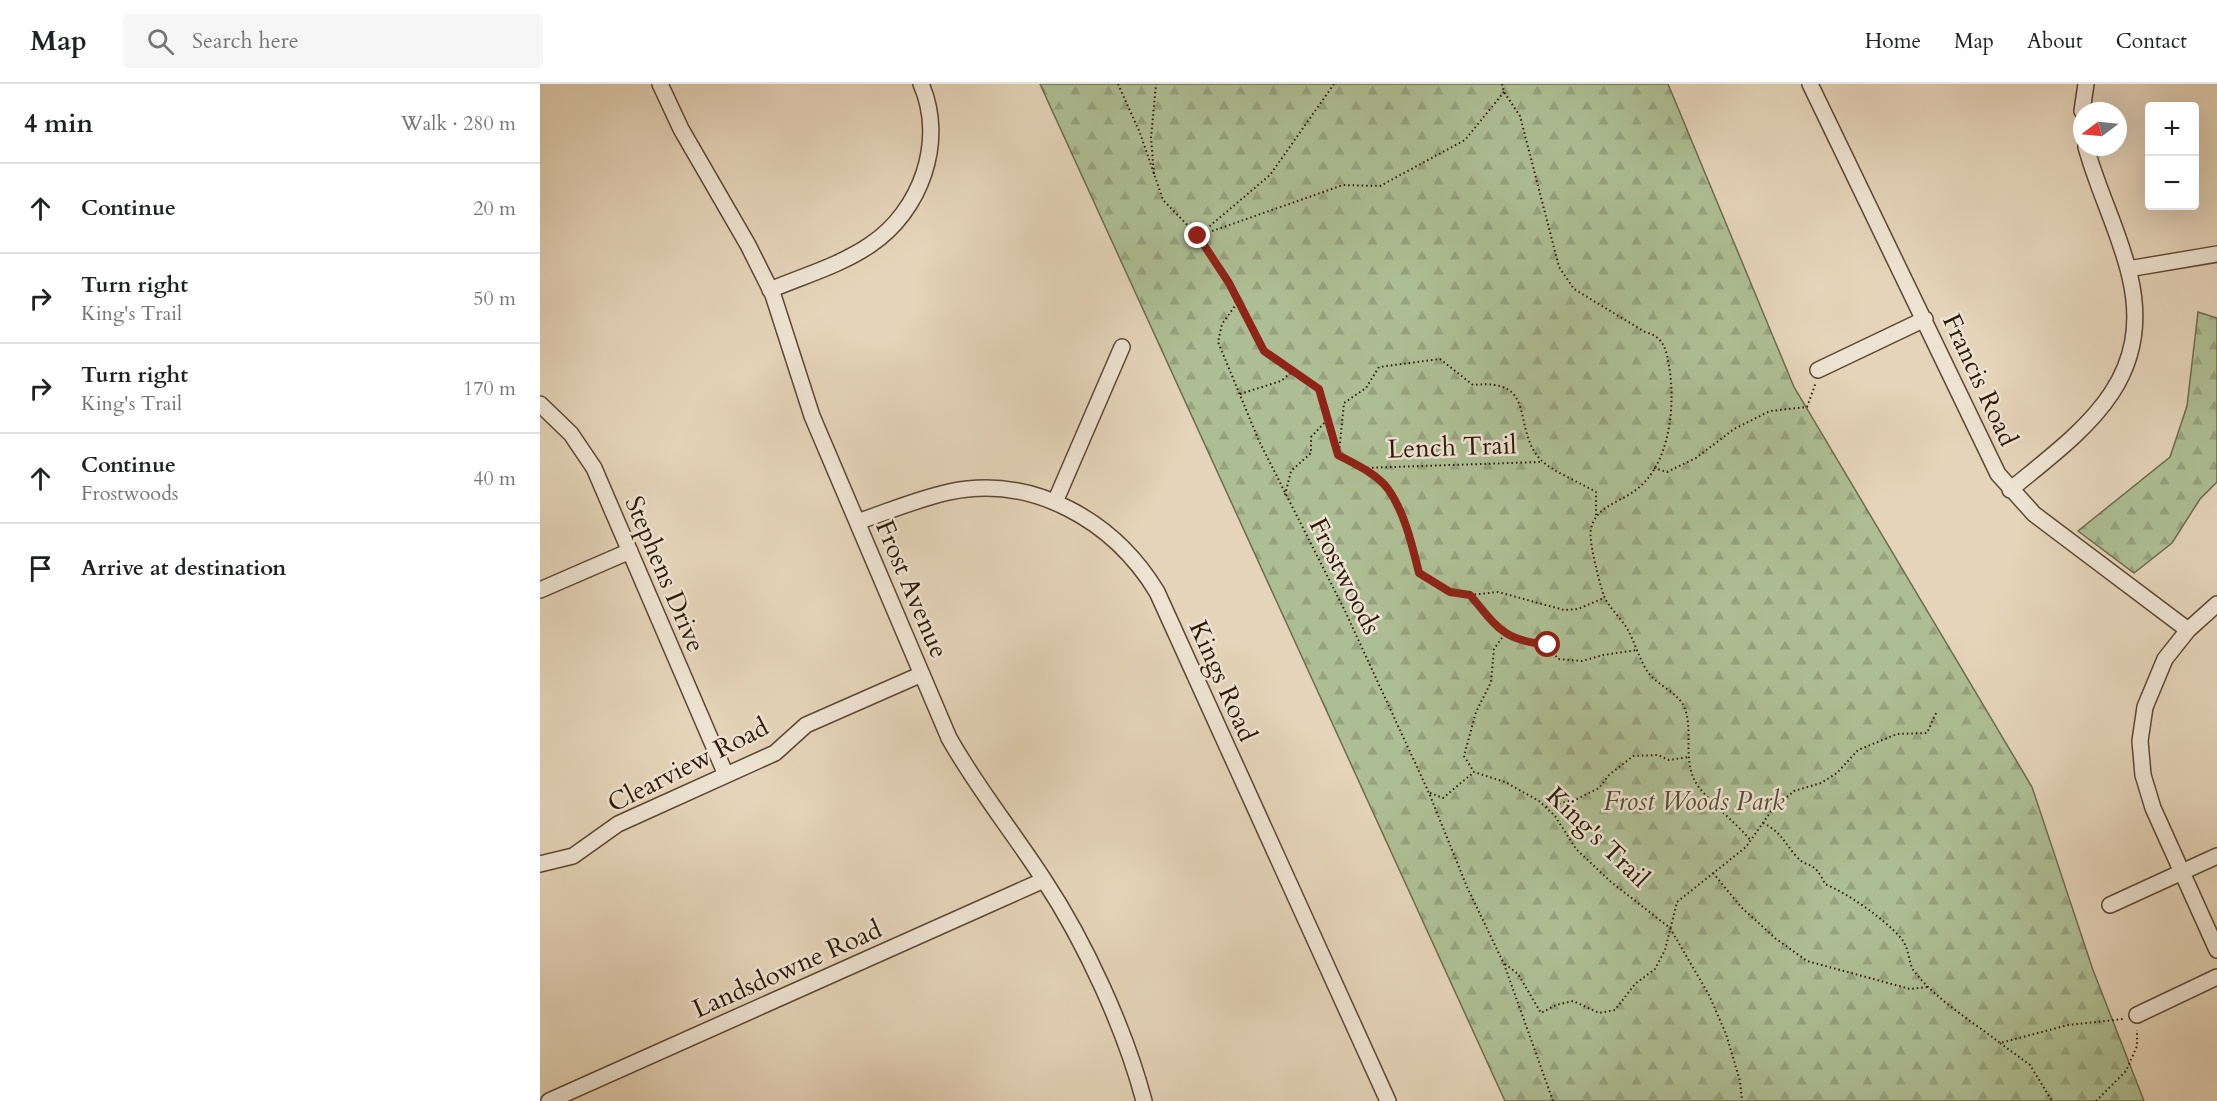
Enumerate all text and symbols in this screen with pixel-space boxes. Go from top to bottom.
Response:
search box [123,14,543,68]
text: Map [30,22,87,60]
icon: search [144,25,177,58]
text: Search here [192,26,299,56]
text: Home [1865,27,1921,56]
text: Map [1954,27,1994,56]
text: About [2027,27,2083,56]
text: Contact [2116,27,2187,56]
north arrow [2073,102,2127,156]
map controls [2145,102,2199,210]
button: + [2145,102,2199,156]
text: 4 min [24,106,93,141]
text: Walk · 280 m [401,110,516,137]
button: − [2145,156,2199,210]
icon: ahead [24,192,57,225]
text: Continue [81,193,176,223]
text: 20 m [473,195,516,222]
route end [1184,222,1210,248]
text: Turn right [81,270,188,300]
icon: right [24,282,57,315]
text: 50 m [473,285,516,312]
text: King's Trail [81,300,182,327]
street label: Francis Road [1934,308,2026,452]
text: Turn right [81,360,188,390]
icon: right [24,372,57,405]
text: 170 m [463,375,516,402]
text: King's Trail [81,390,182,417]
street label: Lench Trail [1387,427,1518,467]
text: Continue [81,450,176,480]
icon: ahead [24,462,57,495]
text: 40 m [473,465,516,492]
text: Frostwoods [81,480,179,507]
street label: Stephens Drive [616,491,714,657]
street label: Frostwoods [1301,512,1389,640]
street label: Frost Avenue [867,515,957,663]
icon: arrive [24,552,57,585]
text: Arrive at destination [81,553,286,583]
street label: Kings Road [1181,615,1265,747]
route start [1534,631,1560,657]
street label: Clearview Road [602,709,775,821]
street label: King's Trail [1539,779,1658,895]
park label: Frost Woods Park [1603,784,1785,819]
street label: Landsdowne Road [687,912,887,1026]

